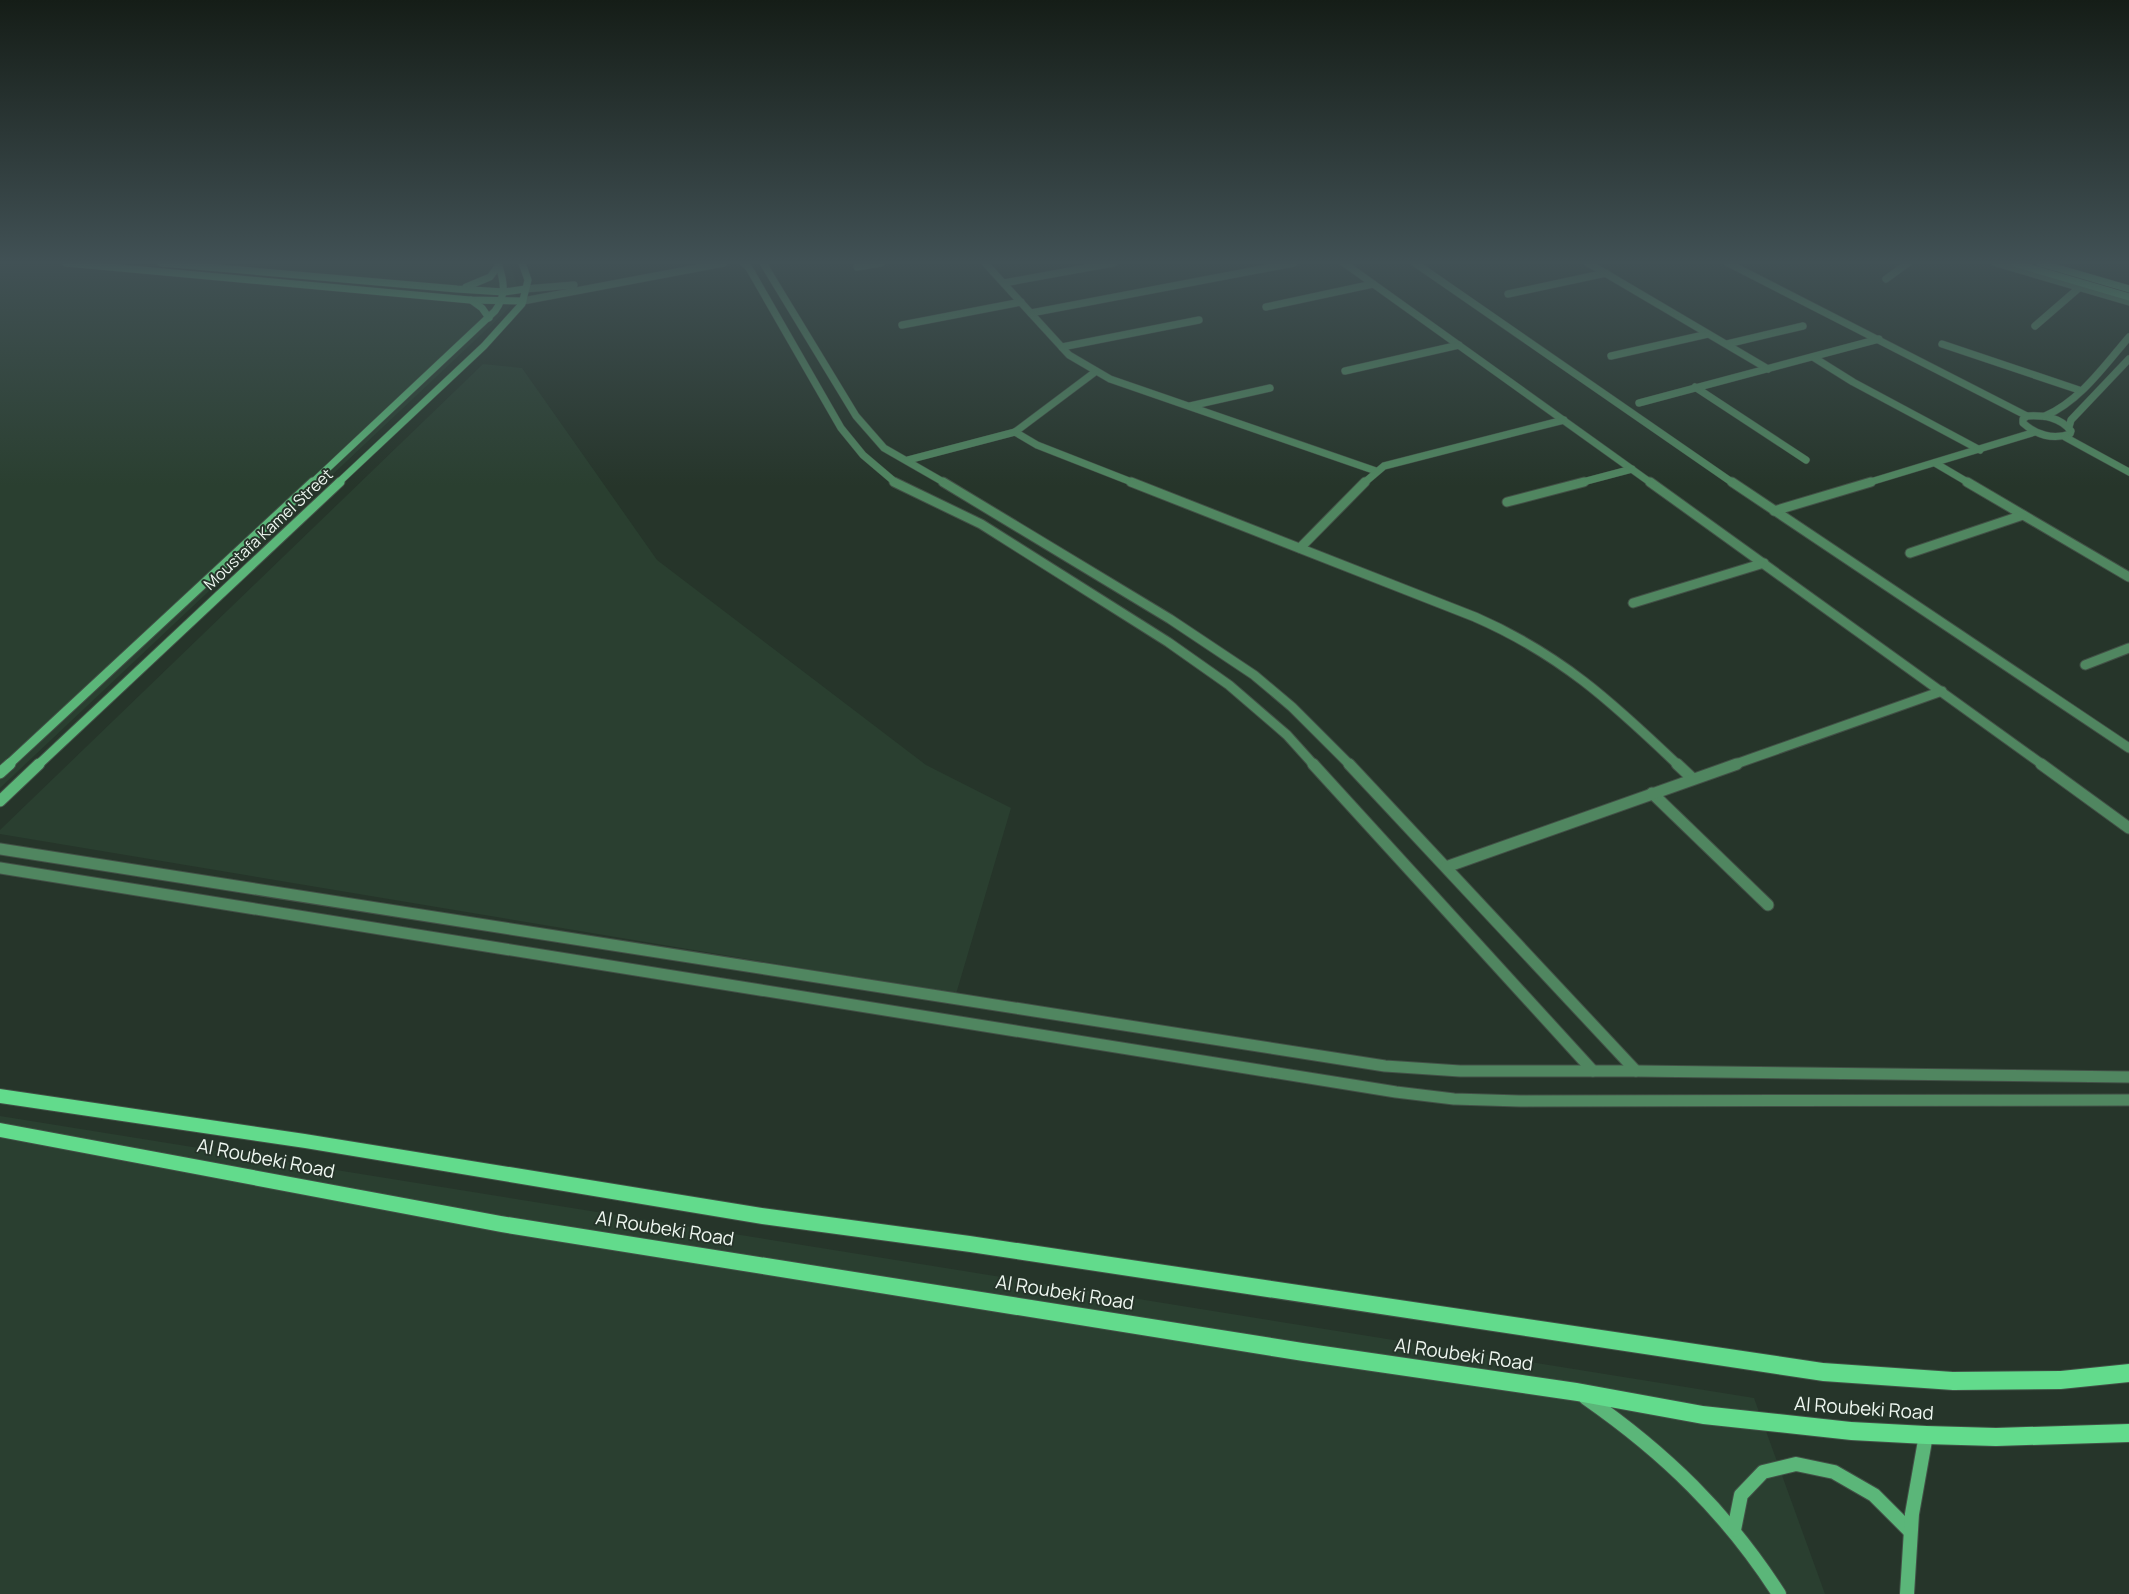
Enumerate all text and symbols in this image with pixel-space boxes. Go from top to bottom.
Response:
street label: Moustafa Kamel Street [199,463,337,595]
street label: Al Roubeki Road [195,1132,337,1184]
street label: Al Roubeki Road [594,1204,736,1252]
street label: Al Roubeki Road [994,1268,1136,1316]
street label: Al Roubeki Road [1393,1331,1535,1377]
street label: Al Roubeki Road [1793,1390,1935,1426]

